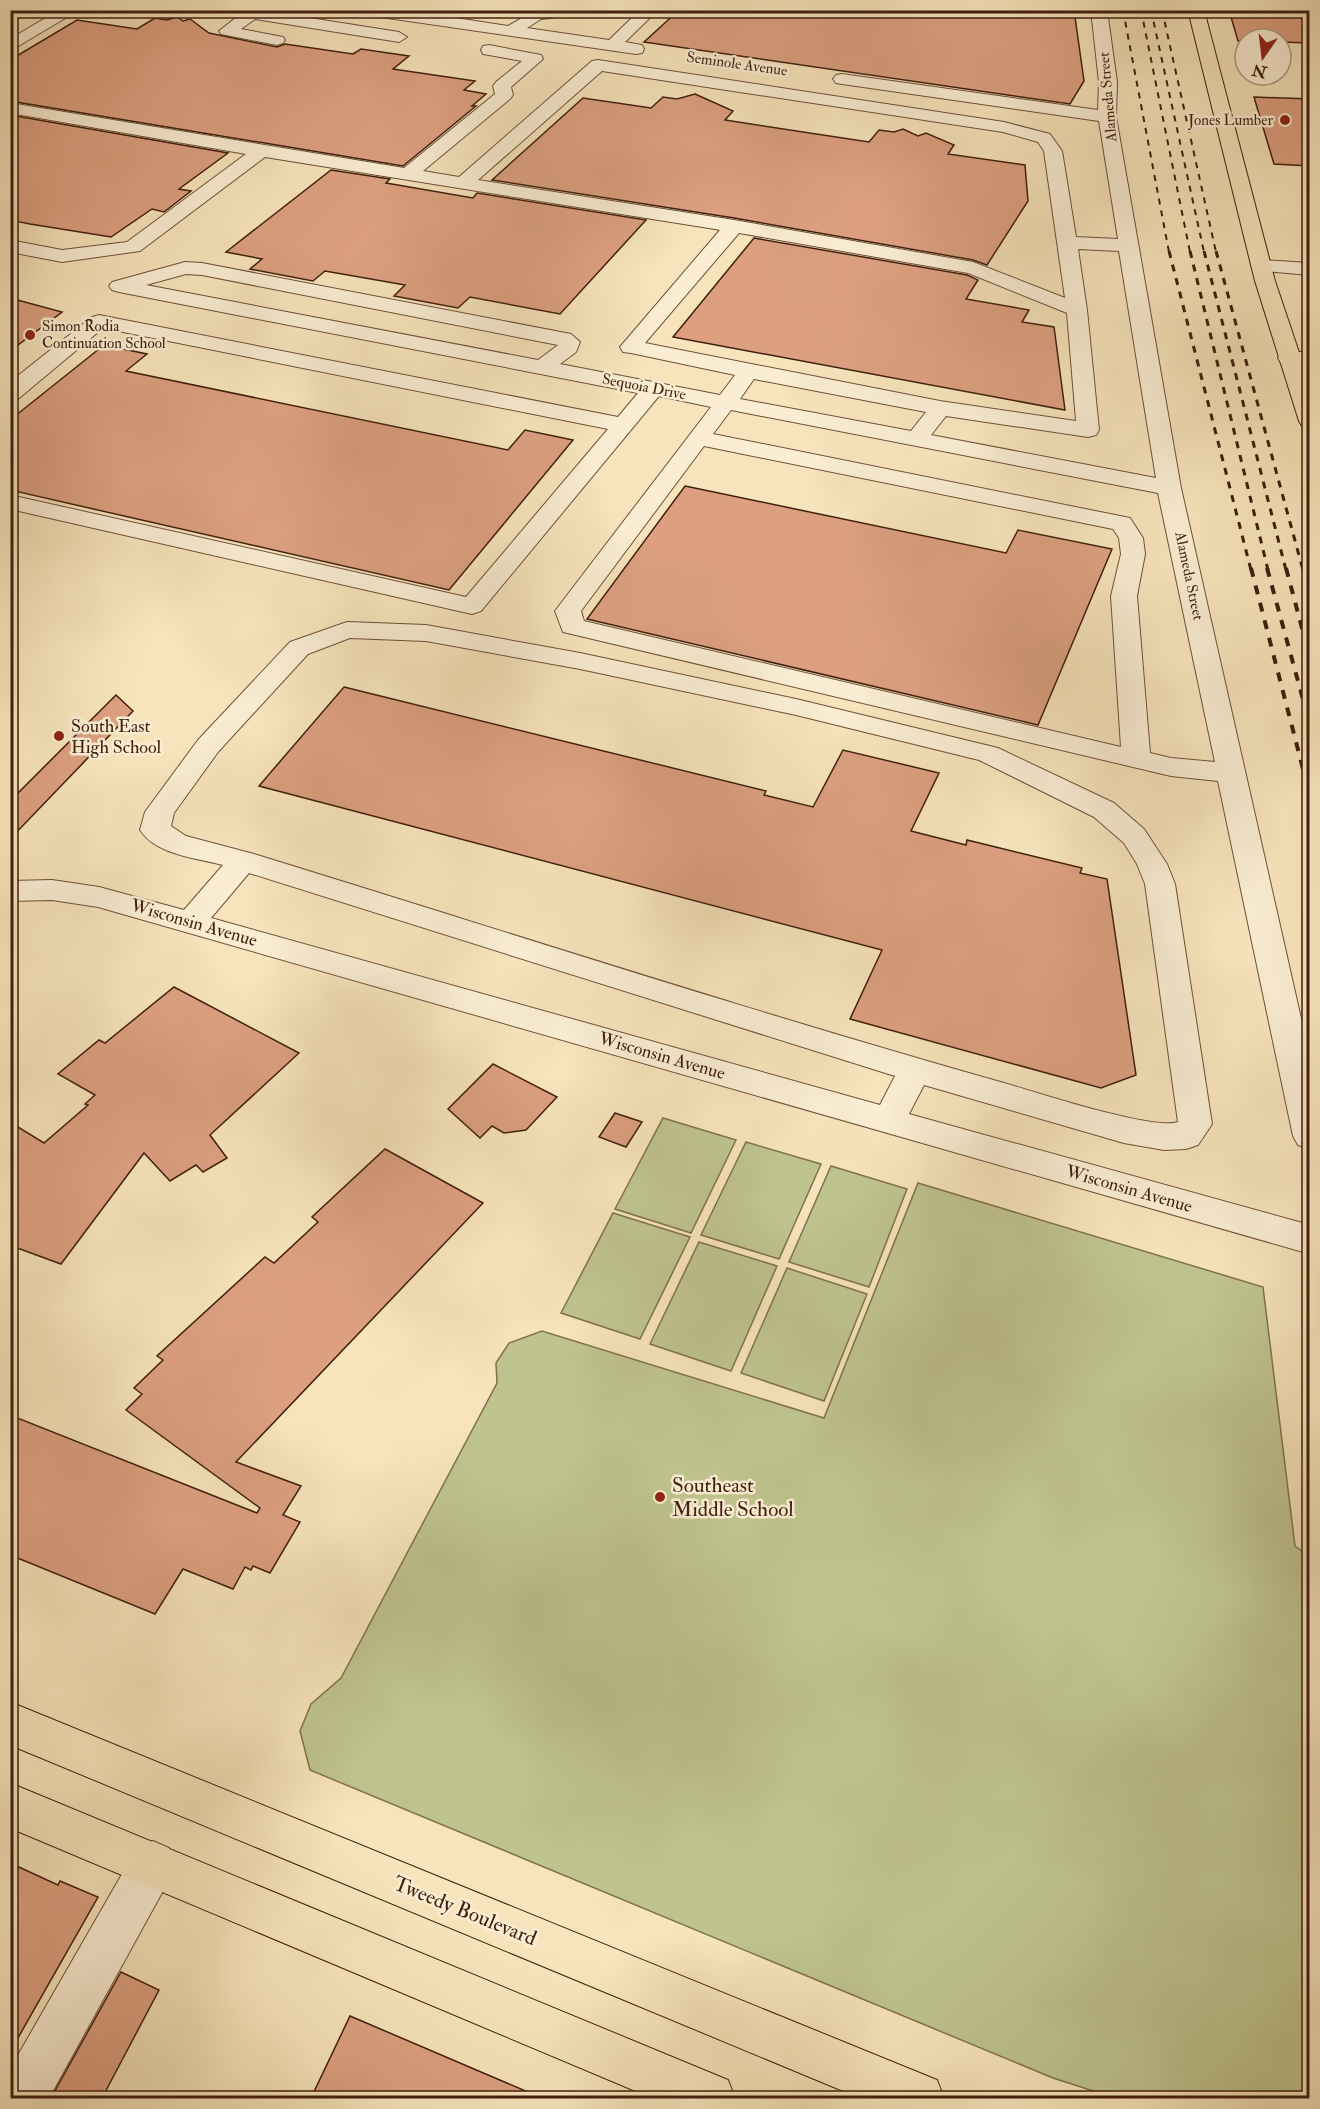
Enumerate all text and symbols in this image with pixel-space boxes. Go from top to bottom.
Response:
north arrow [1233,27,1293,87]
street label: Seminole Avenue [685,48,789,80]
street label: Alameda Street [1095,51,1121,144]
text: N [1250,59,1270,82]
place label: Jones Lumber [1187,111,1273,131]
marker: Jones Lumber [1278,113,1292,127]
place label: Simon Rodia Continuation School [42,317,166,353]
marker: Simon Rodia Continuation School [23,328,37,342]
street label: Sequoia Drive [600,370,688,404]
street label: Alameda Street [1170,529,1208,622]
place label: South East High School [71,715,162,759]
marker: South East High School [52,729,66,743]
street label: Wisconsin Avenue [127,894,260,952]
street label: Wisconsin Avenue [595,1027,728,1085]
street label: Wisconsin Avenue [1062,1160,1195,1218]
place label: Southeast Middle School [672,1472,794,1523]
marker: Southeast Middle School [653,1490,667,1504]
street label: Tweedy Boulevard [389,1870,541,1952]

